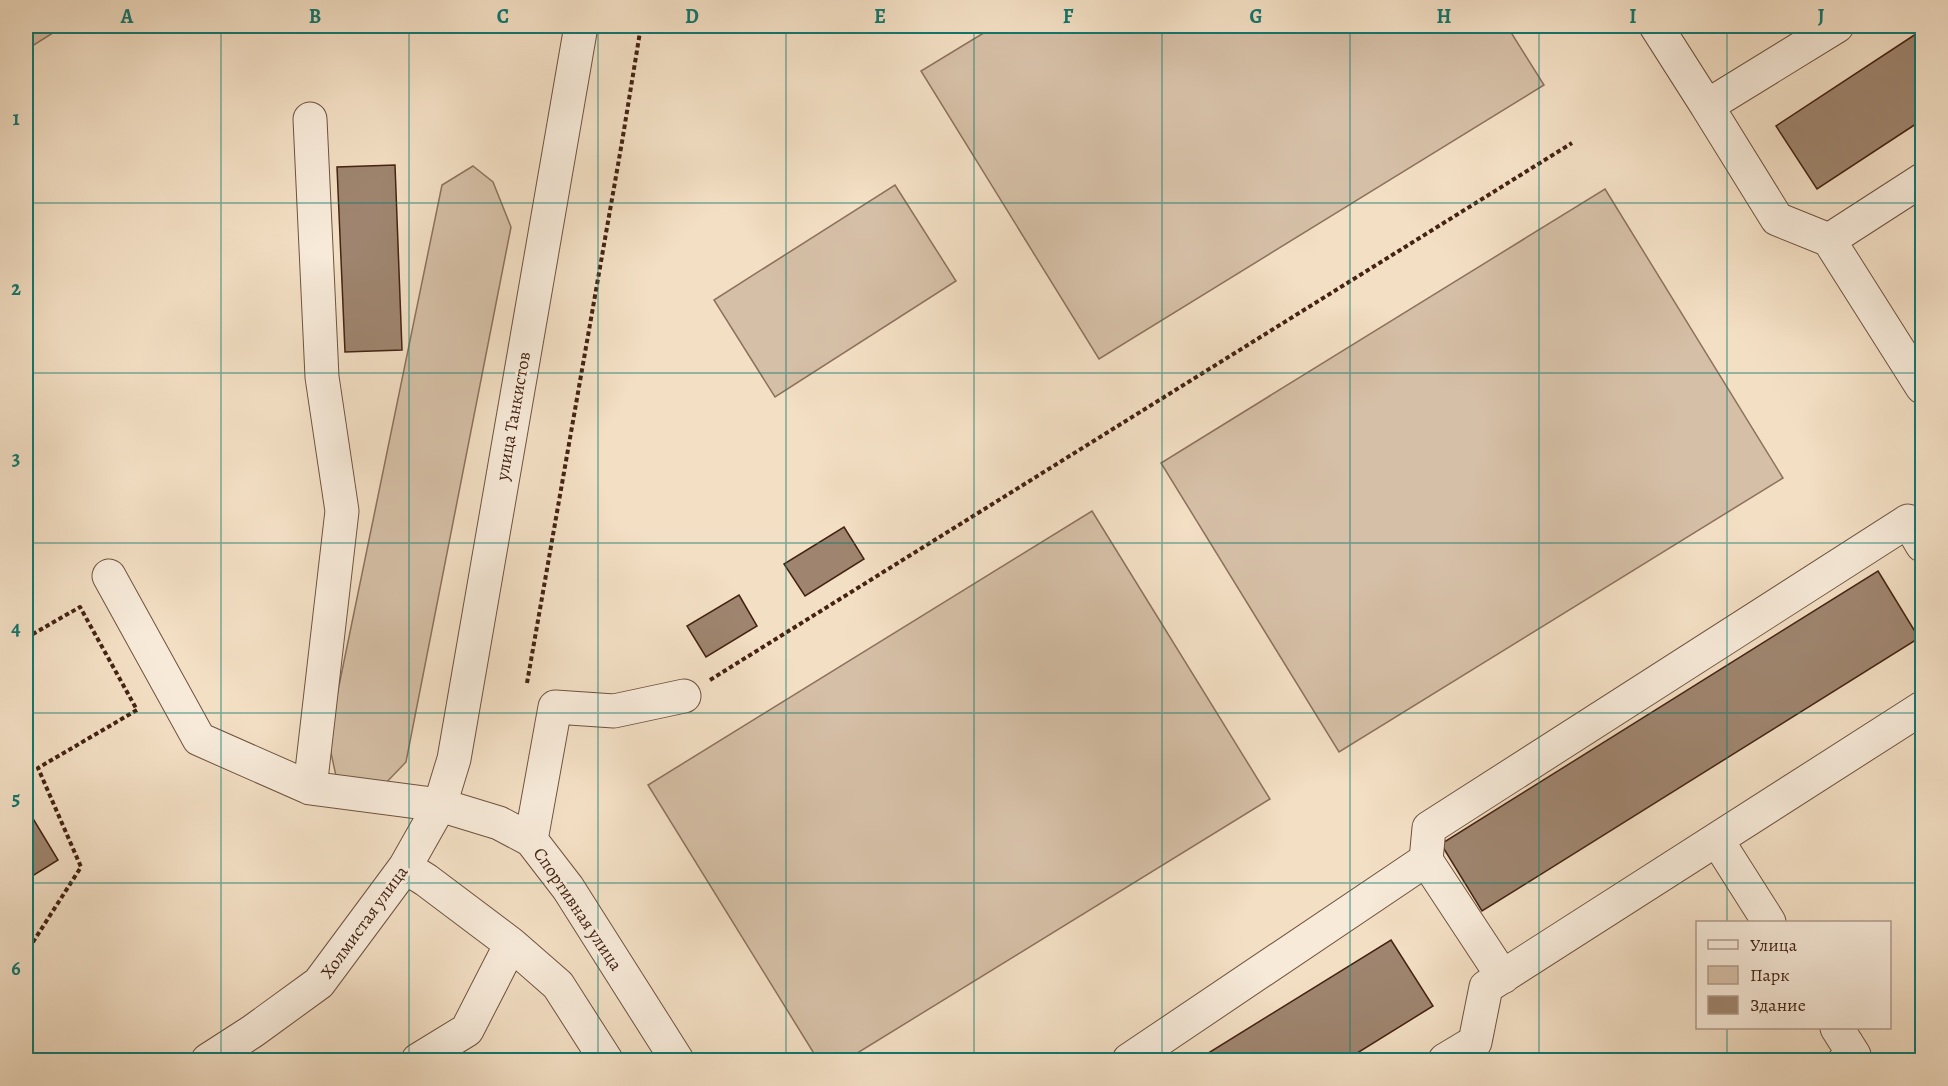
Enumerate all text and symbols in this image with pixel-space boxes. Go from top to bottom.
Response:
text: A [120,3,134,30]
text: B [309,3,321,30]
text: C [497,3,509,30]
text: D [685,3,699,30]
text: E [874,3,886,30]
text: F [1063,3,1074,30]
text: G [1249,3,1263,30]
text: H [1437,3,1452,30]
text: I [1629,3,1637,30]
text: J [1818,3,1825,30]
text: 1 [12,105,20,132]
text: 2 [11,275,21,302]
street label: улица Танкистов [490,350,536,483]
text: 3 [12,445,20,472]
text: 4 [11,615,21,642]
text: 5 [12,785,20,812]
street label: Спортивная улица [528,843,629,976]
street label: Холмистая улица [315,860,414,983]
legend [1696,921,1891,1029]
text: Улица [1750,933,1798,957]
text: 6 [11,955,21,982]
text: Парк [1750,963,1790,987]
text: Здание [1750,993,1806,1017]

